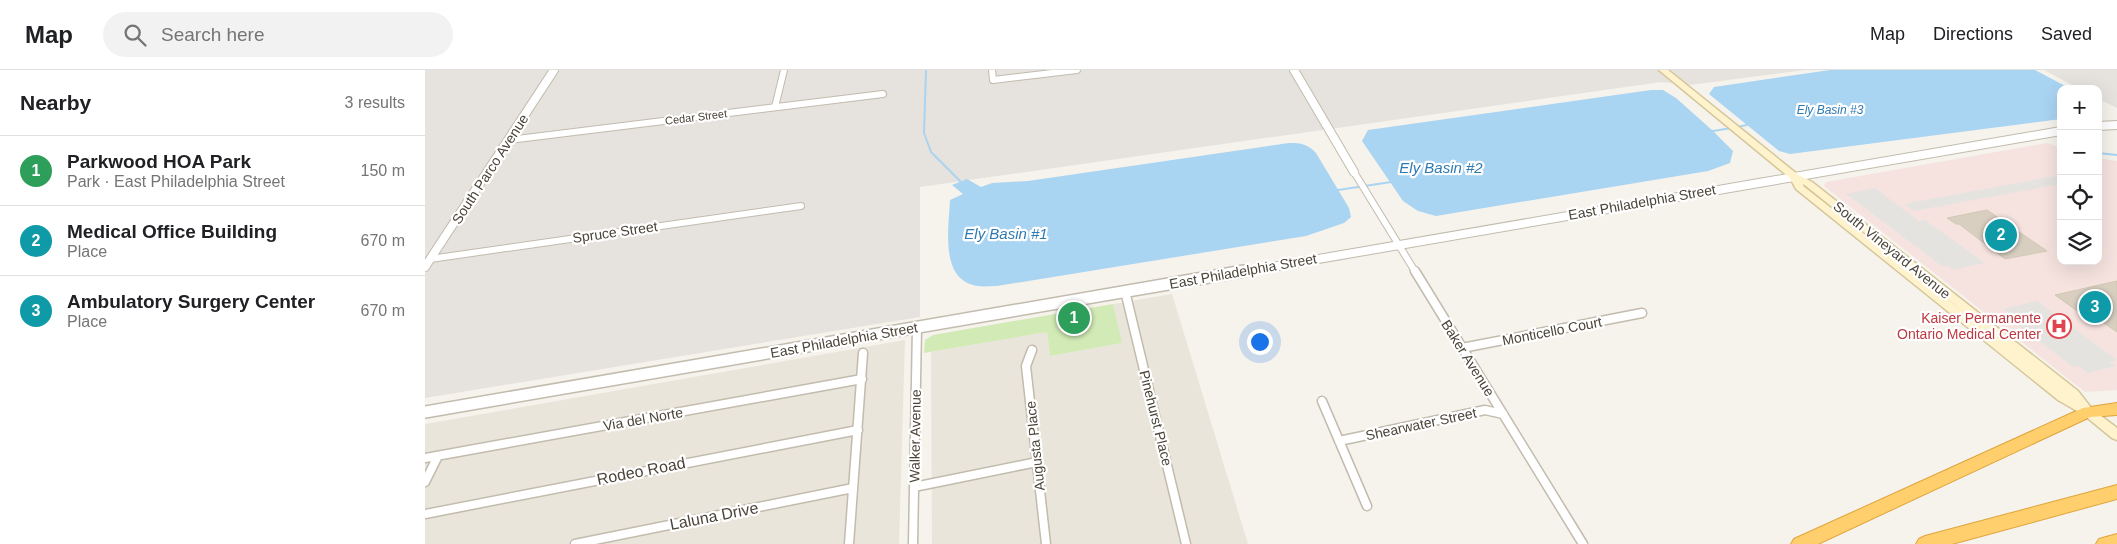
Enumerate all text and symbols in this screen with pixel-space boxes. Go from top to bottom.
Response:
search box [103,12,453,57]
text: Map [25,21,73,48]
icon: search [121,21,149,49]
text: Search here [161,24,265,45]
text: Map [1870,24,1905,44]
text: Directions [1933,24,2013,44]
text: Saved [2041,24,2092,44]
map controls [2057,85,2102,265]
button: + [2057,85,2102,130]
text: Nearby [20,91,91,114]
text: 3 results [345,94,405,111]
water label: Ely Basin #3 [1797,103,1864,117]
street label: Cedar Street [664,107,728,127]
street label: South Parco Avenue [449,111,532,227]
button: − [2057,130,2102,175]
text: Parkwood HOA Park [67,151,251,172]
water label: Ely Basin #2 [1399,159,1483,176]
text: 1 [32,162,40,179]
text: 150 m [361,162,405,179]
text: Park · East Philadelphia Street [67,173,285,190]
button: locate [2057,175,2102,220]
street label: East Philadelphia Street [1567,181,1717,223]
street label: South Vineyard Avenue [1830,198,1954,302]
pin: 2 [1985,216,2017,254]
street label: Spruce Street [571,218,659,246]
button: layers [2057,220,2102,265]
text: Medical Office Building [67,221,277,242]
water label: Ely Basin #1 [964,225,1048,242]
text: 2 [32,232,40,249]
text: 670 m [361,232,405,249]
text: Place [67,243,107,260]
street label: East Philadelphia Street [1168,250,1318,292]
pin: 3 [2079,288,2111,326]
text: Ambulatory Surgery Center [67,291,315,312]
pin: 1 [1058,299,1090,337]
text: 3 [32,302,40,319]
text: 670 m [361,302,405,319]
place label: Kaiser Permanente Ontario Medical Center [1897,310,2041,342]
text: Place [67,313,107,330]
street label: Monticello Court [1501,313,1603,349]
hospital icon: Kaiser Permanente Ontario Medical Center [2046,313,2072,339]
street label: Baker Avenue [1438,317,1498,399]
street label: East Philadelphia Street [769,319,919,361]
your location [1247,329,1273,355]
street label: Pinehurst Place [1136,368,1176,468]
street label: Walker Avenue [906,389,924,483]
street label: Augusta Place [1022,400,1048,492]
street label: Via del Norte [602,404,684,434]
street label: Shearwater Street [1364,404,1478,444]
street label: Rodeo Road [595,454,687,488]
street label: Laluna Drive [668,499,760,533]

